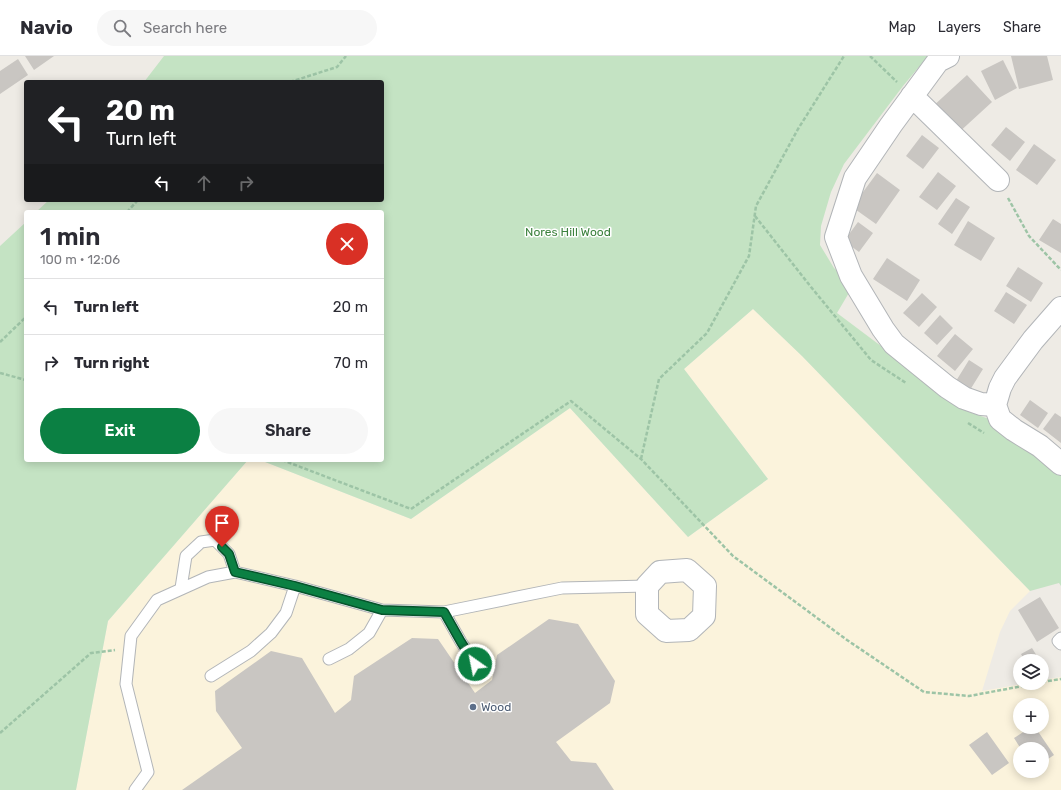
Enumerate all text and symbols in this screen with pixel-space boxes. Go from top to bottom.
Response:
search box [97,10,377,46]
text: Navio [20,16,73,39]
icon: search [111,17,133,39]
text: Search here [143,19,227,37]
text: Map [889,19,916,36]
text: Layers [938,19,981,36]
text: Share [1003,19,1041,36]
text: 20 m [106,94,175,127]
icon: left [40,96,92,148]
text: Turn left [106,128,176,150]
icon: left [151,172,173,194]
icon: ahead [193,172,215,194]
icon: right [235,172,257,194]
text: 1 min [40,223,100,251]
button: close [326,223,368,265]
park label: Nores Hill Wood [525,225,611,239]
text: 100 m · 12:06 [40,252,120,267]
icon: left [40,296,62,318]
text: Turn left [74,298,139,316]
text: 20 m [333,298,368,316]
icon: right [40,352,62,374]
text: Turn right [74,354,149,372]
text: 70 m [334,354,368,372]
button: Exit [40,408,200,454]
button: Share [208,408,368,454]
pin [205,506,239,547]
icon: arrive [211,512,233,534]
position arrow [454,643,496,685]
map controls [1013,654,1049,778]
button: layers [1013,654,1049,690]
button: + [1013,698,1049,734]
place label: Wood [481,700,511,714]
marker: Wood [468,702,478,712]
button: − [1013,742,1049,778]

